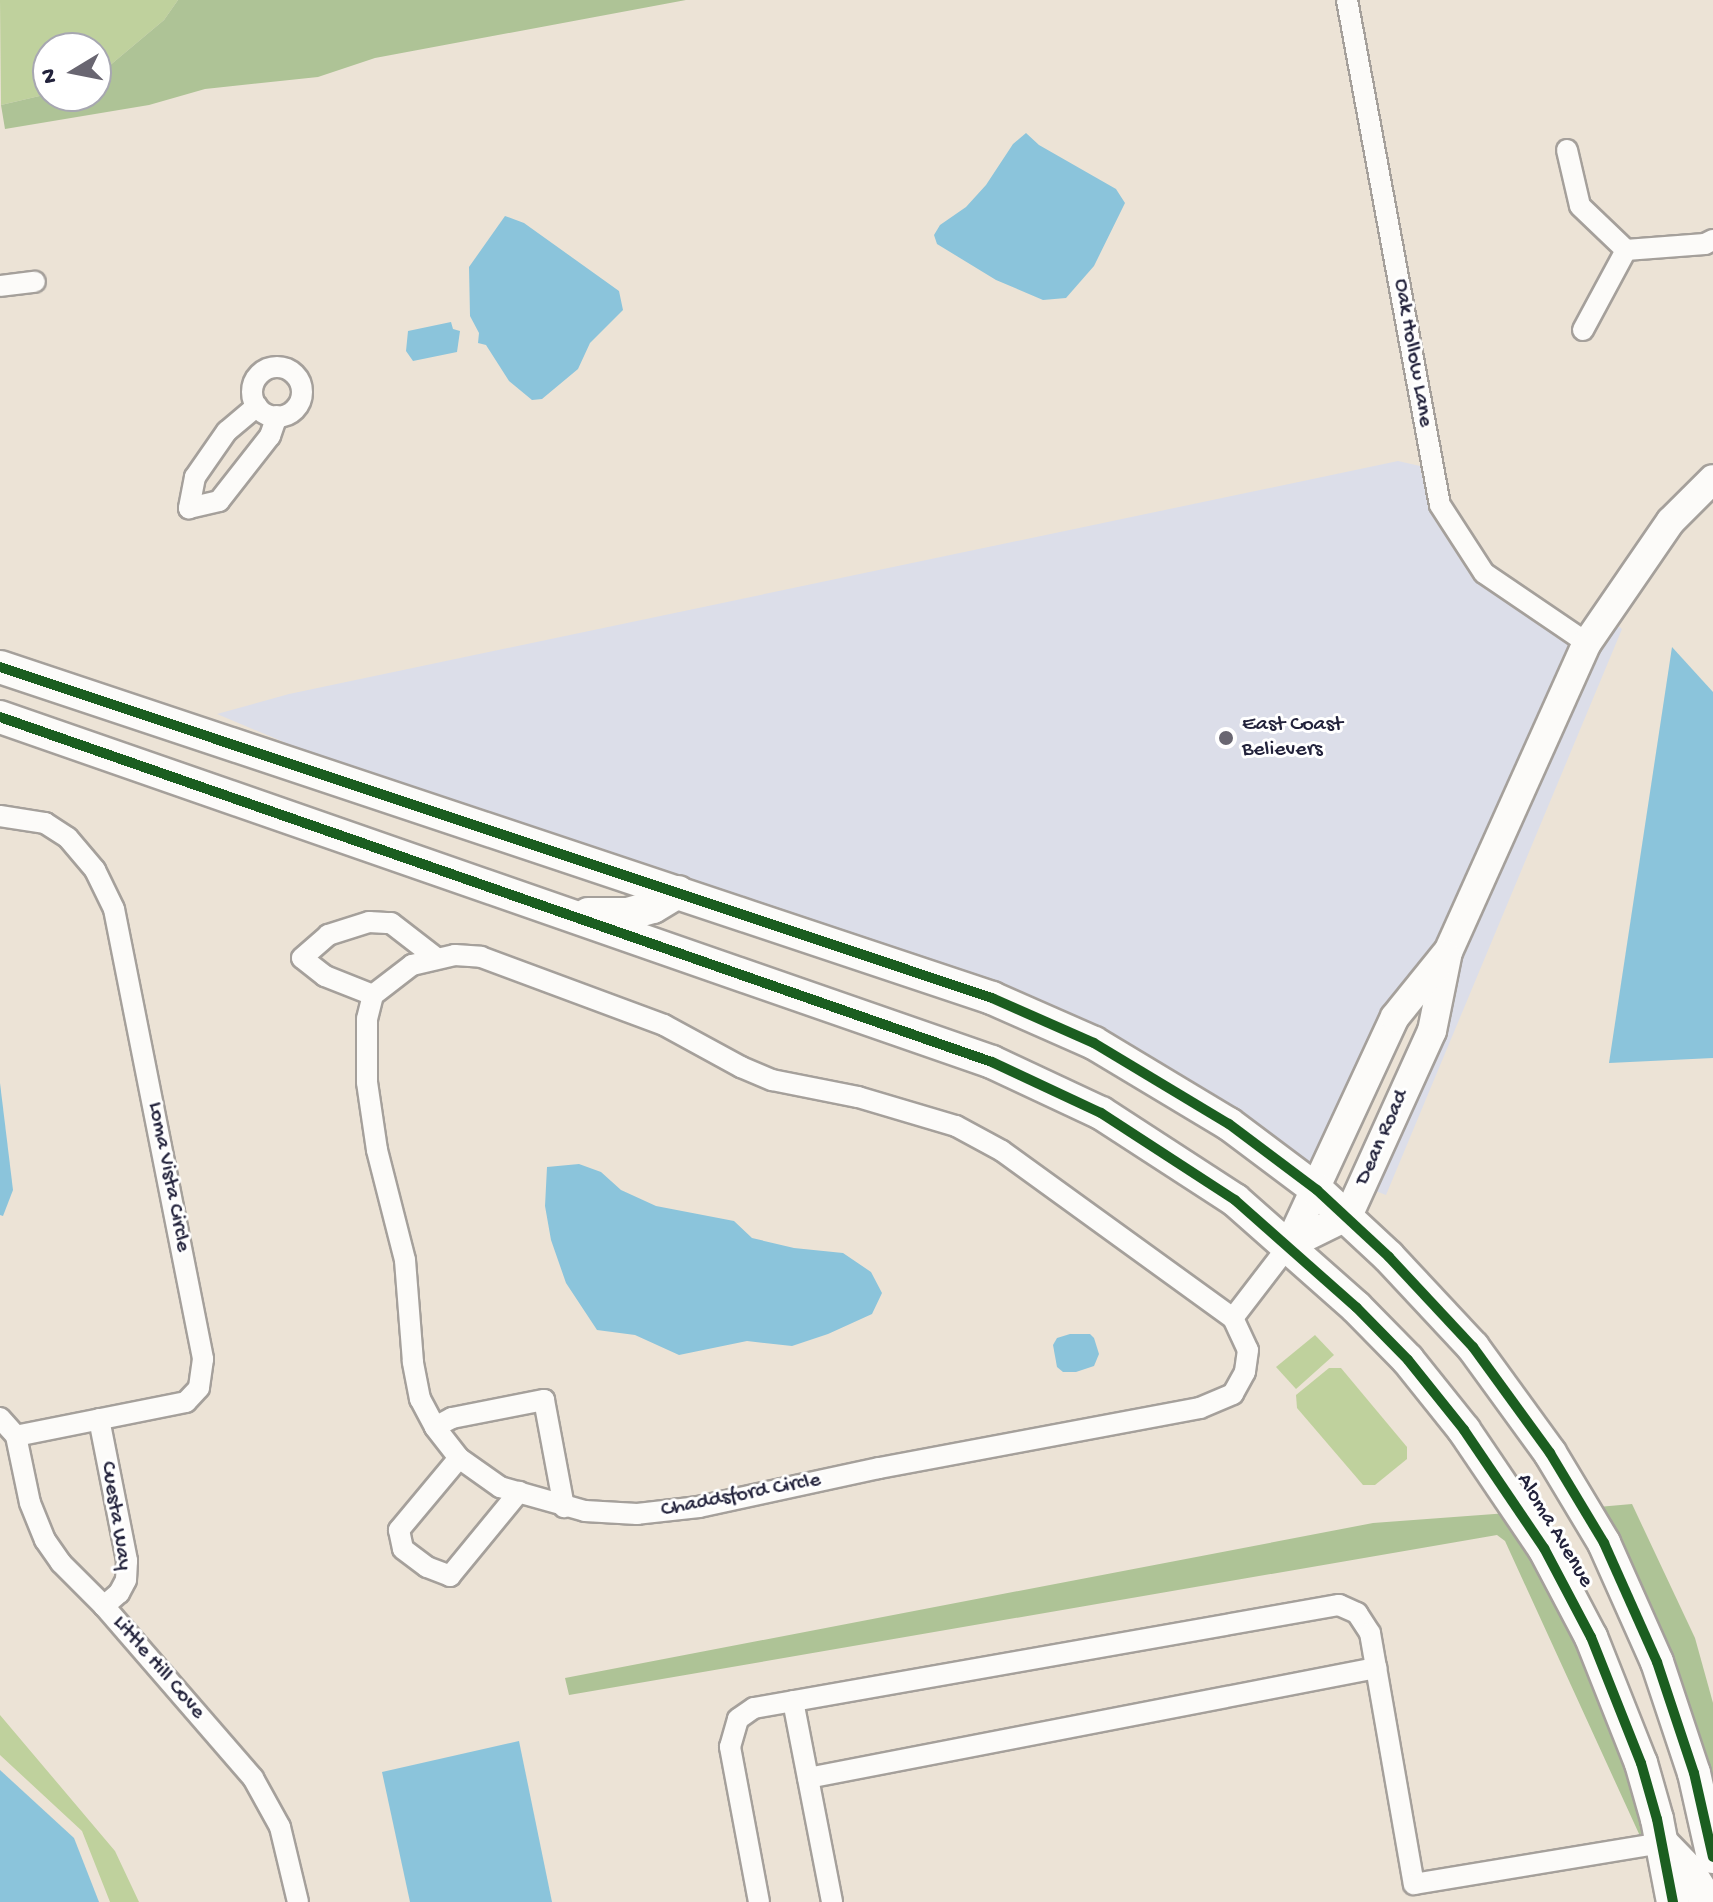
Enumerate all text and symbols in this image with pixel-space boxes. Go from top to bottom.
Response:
north arrow [32,32,112,112]
text: N [36,66,64,85]
street label: Oak Hollow Lane [1386,277,1438,429]
place label: East Coast Believers [1242,712,1343,764]
marker: East Coast Believers [1217,729,1235,747]
street label: Dean Road [1350,1086,1416,1190]
street label: Loma Vista Circle [141,1100,195,1254]
street label: Cuesta Way [93,1460,137,1572]
street label: Chaddsford Circle [659,1468,823,1524]
street label: Aloma Avenue [1510,1469,1598,1593]
street label: Little Hill Cove [106,1611,210,1725]

